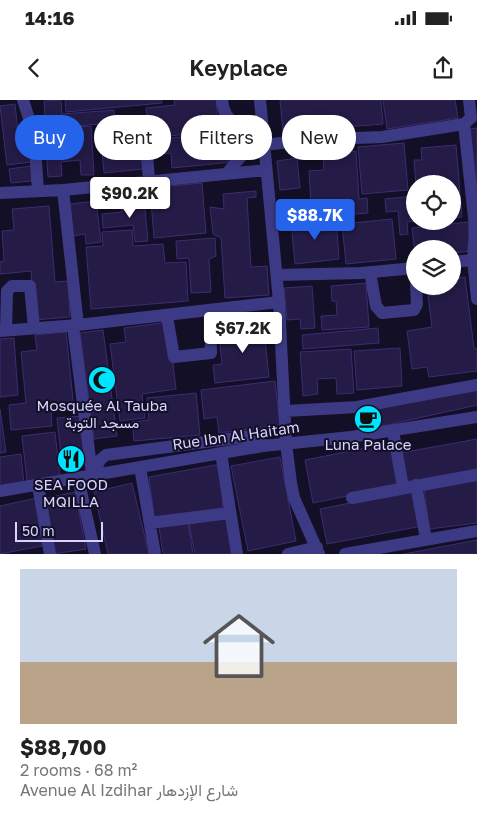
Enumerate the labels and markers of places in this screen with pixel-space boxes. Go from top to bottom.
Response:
pin: $90.2K [89,176,171,219]
pin: $88.7K [274,198,356,241]
pin: $67.2K [202,312,284,354]
mosque icon: Mosquée Al Tauba مسجد التوبة [87,365,117,395]
place label: Mosquée Al Tauba مسجد التوبة [37,396,167,432]
cafe icon: Luna Palace [353,404,383,434]
place label: Luna Palace [324,435,412,453]
restaurant icon: SEA FOOD MQILLA [56,444,86,474]
place label: SEA FOOD MQILLA [34,475,108,510]

